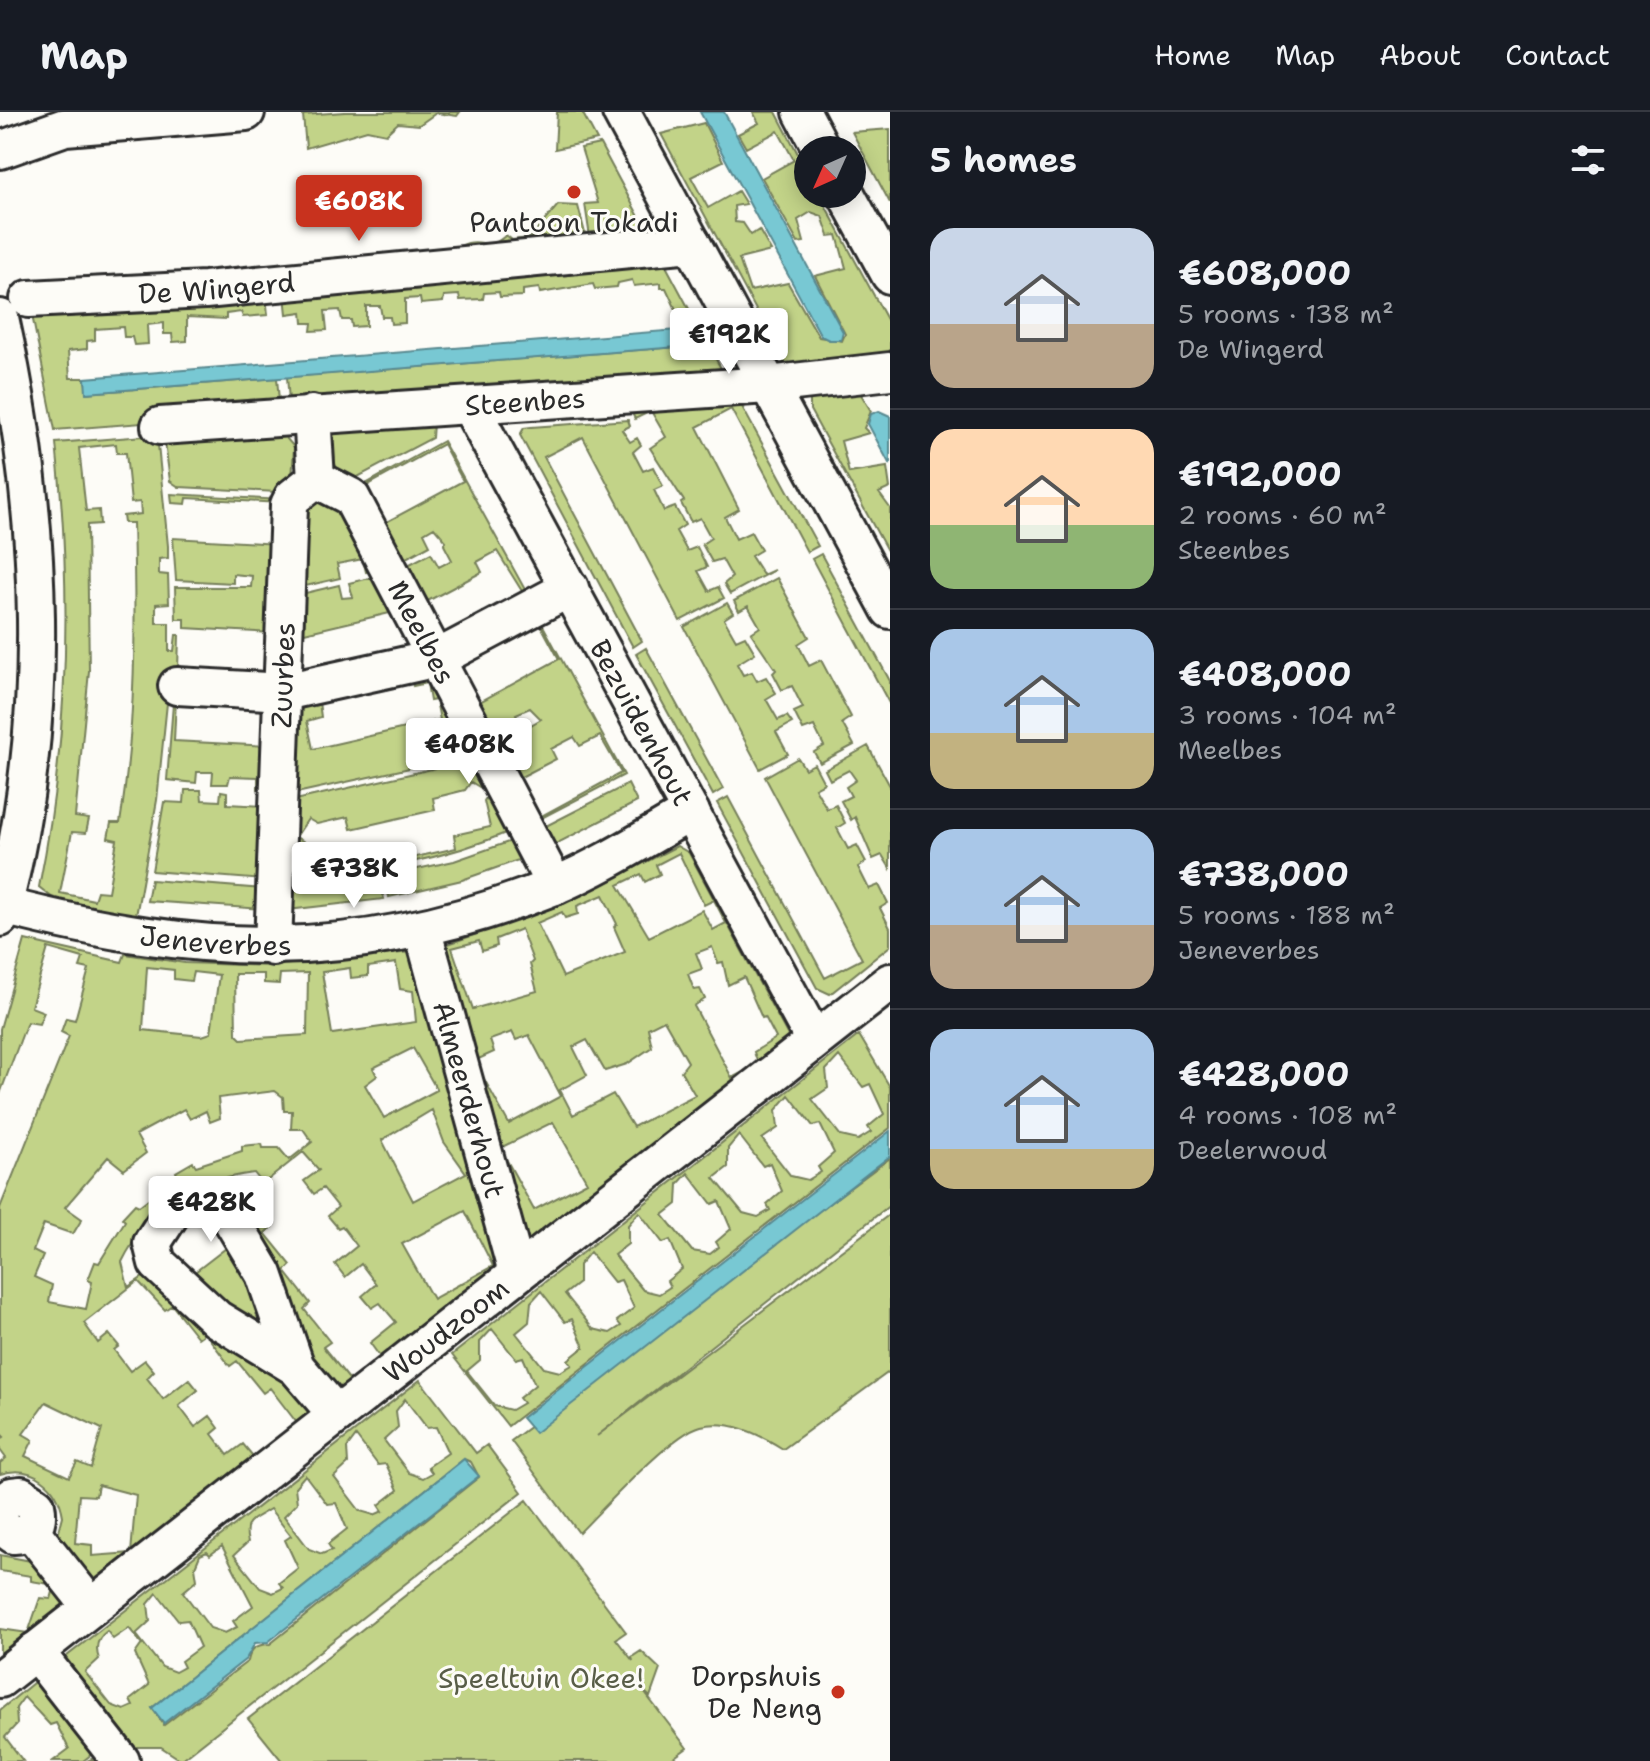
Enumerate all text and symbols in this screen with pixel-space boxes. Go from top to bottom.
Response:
text: Map [40,30,128,81]
text: Home [1154,36,1231,74]
text: Map [1275,36,1335,74]
text: About [1379,36,1461,74]
text: Contact [1505,36,1610,74]
north arrow [794,136,866,208]
map controls [794,136,866,208]
text: 5 homes [930,137,1077,183]
icon: filters [1566,138,1610,182]
pin: €608K [303,175,415,243]
text: €608K [314,183,404,218]
marker: Pantoon Tokadi [565,183,583,201]
place label: Pantoon Tokadi [469,203,679,241]
text: €608,000 [1178,250,1351,296]
icon: home [994,260,1090,356]
street label: De Wingerd [137,262,297,312]
text: 5 rooms · 138 m² [1178,296,1394,331]
pin: €192K [673,308,785,376]
text: €192K [688,316,770,351]
text: De Wingerd [1178,331,1324,366]
street label: Steenbes [464,378,587,424]
text: €192,000 [1178,451,1342,497]
icon: home [994,461,1090,557]
text: 2 rooms · 60 m² [1178,497,1387,532]
text: Steenbes [1178,532,1290,567]
street label: Meelbes [379,574,465,691]
street label: Zuurbes [262,622,304,729]
street label: Bezuidenhout [581,633,702,812]
text: €408,000 [1178,651,1352,697]
icon: home [994,661,1090,757]
text: 3 rooms · 104 m² [1178,697,1397,732]
pin: €408K [413,718,525,786]
text: €408K [424,726,514,761]
text: Meelbes [1178,732,1282,767]
pin: €738K [298,842,410,910]
text: €738K [310,850,398,885]
text: €738,000 [1178,851,1349,897]
icon: home [994,861,1090,957]
text: 5 rooms · 188 m² [1178,897,1395,932]
street label: Jeneverbes [137,916,292,964]
text: Jeneverbes [1178,932,1320,967]
street label: Almeerderhout [424,997,515,1203]
text: €428,000 [1178,1051,1350,1097]
icon: home [994,1061,1090,1157]
text: 4 rooms · 108 m² [1178,1097,1397,1132]
text: Deelerwoud [1178,1132,1327,1167]
pin: €428K [155,1176,267,1244]
text: €428K [167,1184,255,1219]
street label: Woudzoom [375,1269,516,1391]
place label: Dorpshuis De Neng [691,1657,822,1727]
park label: Speeltuin Okee! [438,1659,644,1697]
marker: Dorpshuis De Neng [829,1683,847,1701]

